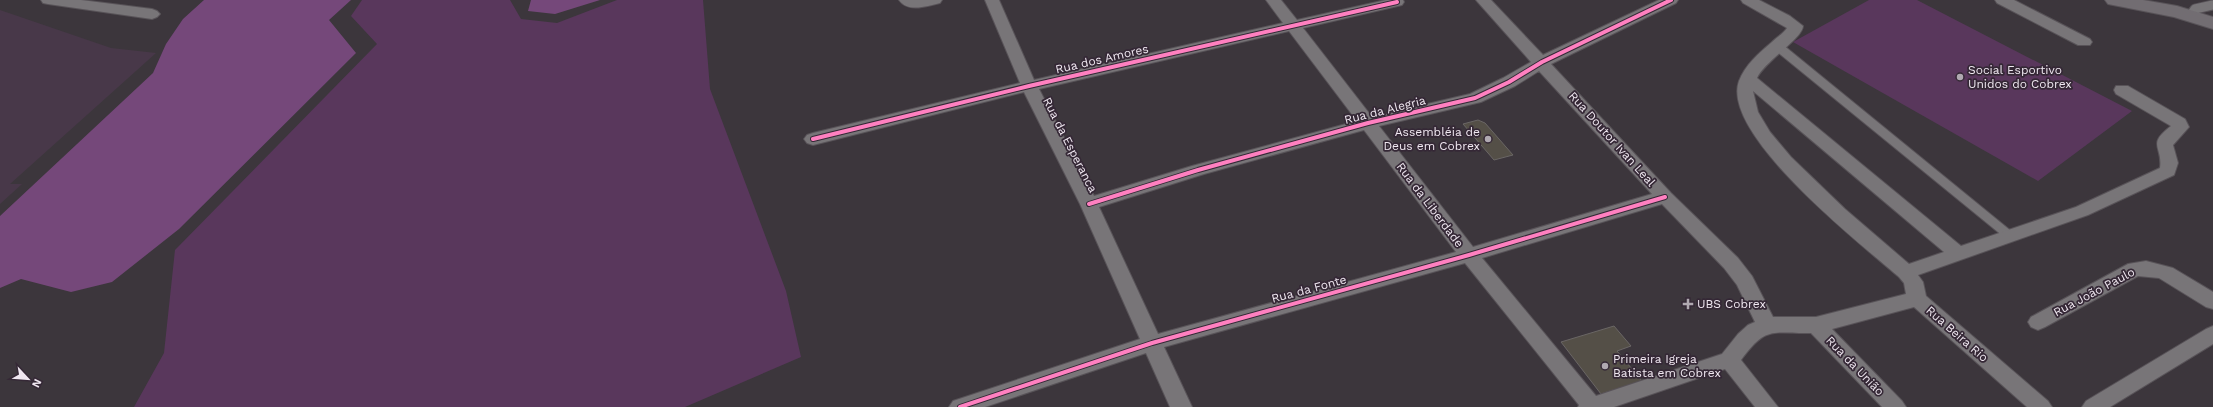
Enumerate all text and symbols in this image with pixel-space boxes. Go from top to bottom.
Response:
street label: Rua dos Amores [1054,41,1150,77]
place label: Social Esportivo Unidos do Cobrex [1968,63,2072,91]
marker: Social Esportivo Unidos do Cobrex [1955,72,1965,82]
street label: Rua Doutor Ivan Leal [1566,89,1658,189]
street label: Rua da Alegria [1343,93,1427,127]
street label: Rua da Esperanca [1040,95,1100,195]
place label: Assembléia de Deus em Cobrex [1383,125,1480,153]
marker: Assembléia de Deus em Cobrex [1483,134,1493,144]
street label: Rua da Liberdade [1394,160,1466,250]
street label: Rua João Paulo [2051,265,2137,319]
street label: Rua da Fonte [1270,272,1348,306]
place label: UBS Cobrex [1697,297,1766,311]
marker: UBS Cobrex [1682,298,1694,310]
street label: Rua Beira Rio [1923,303,1991,365]
street label: Rua da União [1823,333,1887,399]
place label: Primeira Igreja Batista em Cobrex [1613,352,1721,380]
north arrow [8,359,48,399]
marker: Primeira Igreja Batista em Cobrex [1600,361,1610,371]
text: N [29,377,44,390]

